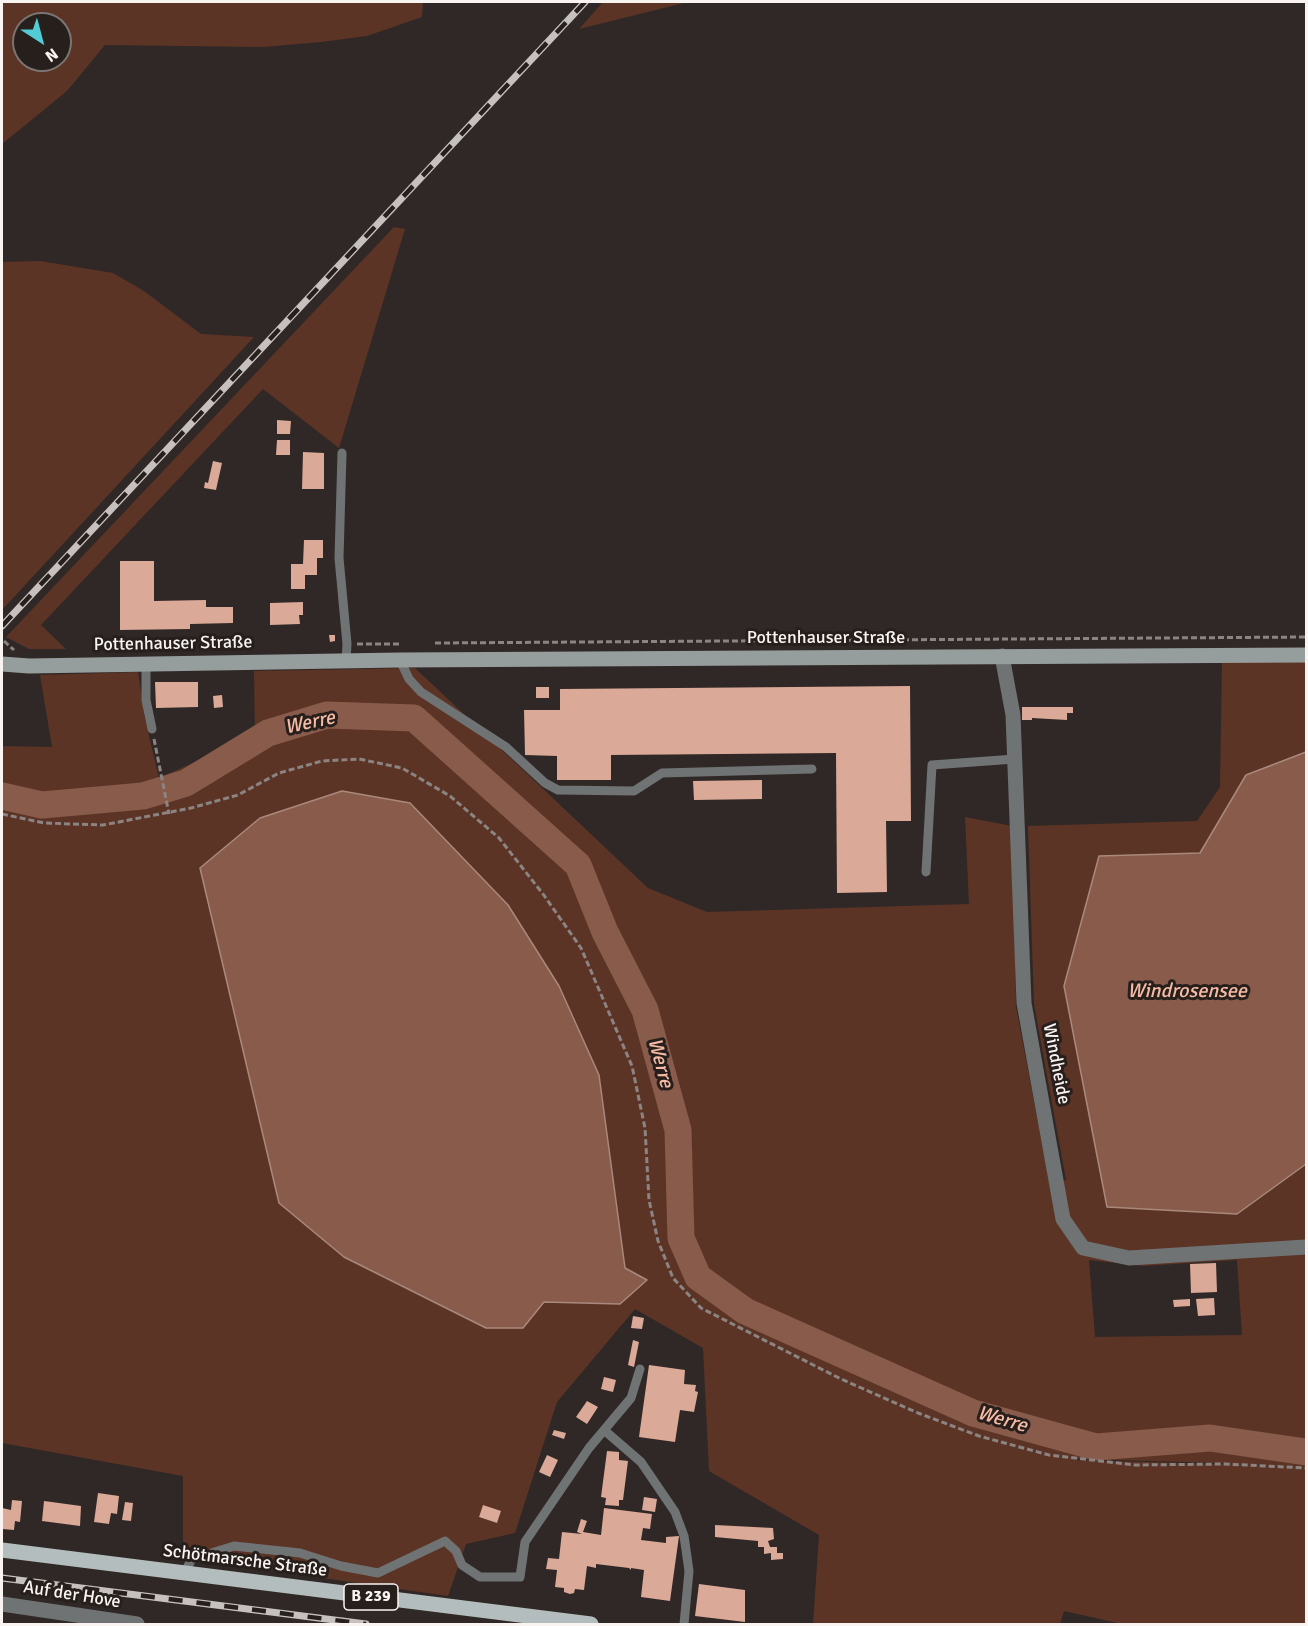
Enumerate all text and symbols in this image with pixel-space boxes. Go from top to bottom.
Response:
north arrow [12,12,72,72]
text: N [41,44,62,66]
street label: Pottenhauser Straße [747,627,905,649]
street label: Pottenhauser Straße [94,632,252,656]
water label: Werre [283,706,337,740]
water label: Windrosensee [1127,980,1247,1004]
street label: Windheide [1038,1022,1074,1106]
water label: Werre [642,1035,678,1091]
water label: Werre [974,1401,1030,1439]
street label: Schötmarsche Straße [162,1540,328,1582]
street label: Auf der Hove [22,1577,122,1613]
road number: B 239 [344,1584,398,1610]

